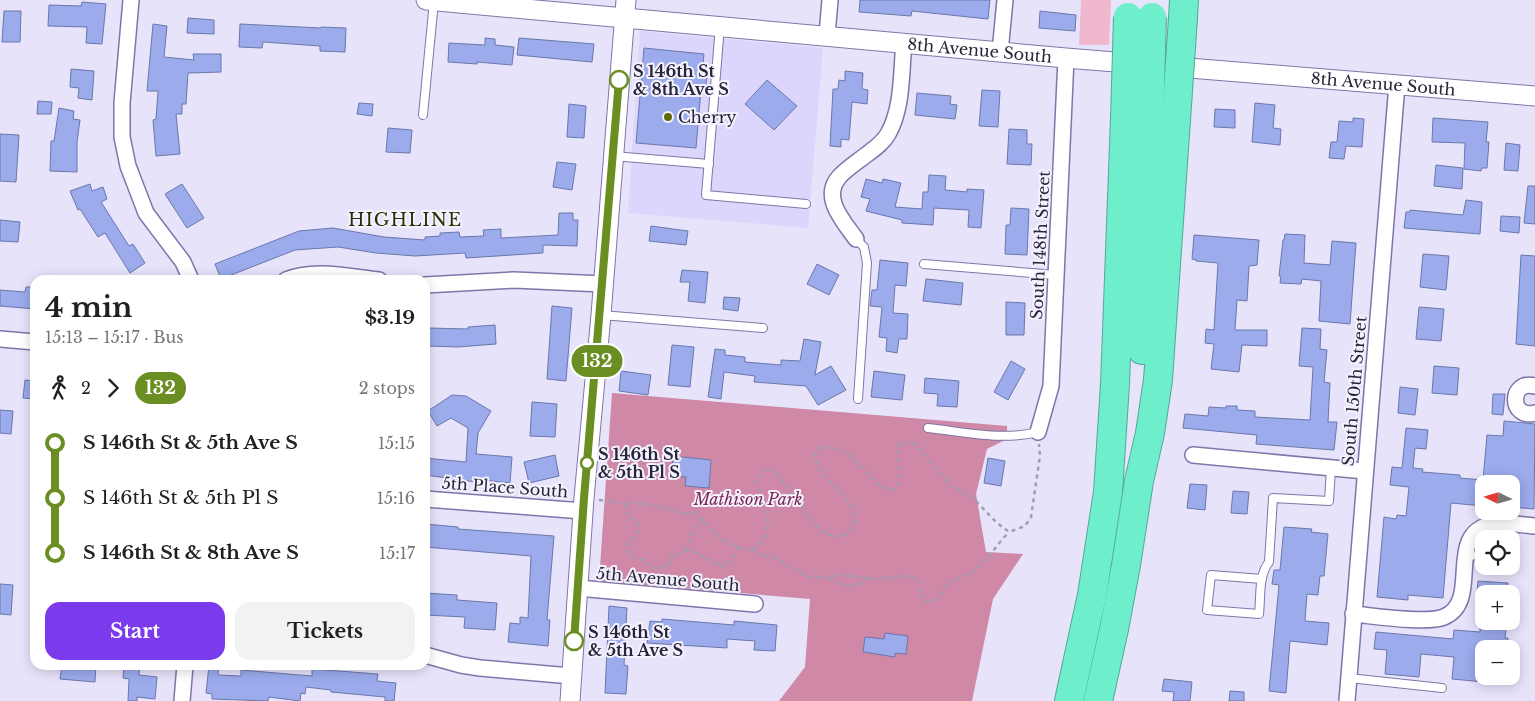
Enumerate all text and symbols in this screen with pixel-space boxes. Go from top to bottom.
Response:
street label: 8th Avenue South [907,34,1053,67]
place label: S 146th St & 8th Ave S [633,61,729,99]
street label: 8th Avenue South [1310,68,1456,100]
marker: S 146th St & 8th Ave S [609,70,629,90]
place label: Cherry [678,107,737,127]
marker: Cherry [662,111,674,123]
street label: South 148th Street [1026,170,1054,320]
district label: HIGHLINE [348,209,462,231]
text: 4 min [45,290,132,325]
text: $3.19 [365,306,415,329]
street label: South 150th Street [1337,315,1371,467]
text: 15:13 – 15:17 · Bus [45,327,183,347]
line badge: 132 [568,345,626,377]
text: 132 [581,350,613,372]
icon: walk [45,374,73,402]
icon: forward [99,374,127,402]
text: 132 [145,377,176,399]
text: 2 [81,378,91,398]
text: 2 stops [359,378,415,398]
text: S 146th St & 5th Ave S [83,431,298,454]
text: 15:15 [378,433,415,453]
place label: S 146th St & 5th Pl S [598,444,681,482]
marker: S 146th St & 5th Pl S [580,456,594,470]
street label: 5th Place South [441,473,569,501]
north arrow [1475,475,1520,520]
map controls [1475,475,1520,685]
text: S 146th St & 5th Pl S [83,486,279,509]
text: 15:16 [377,488,415,508]
park label: Mathison Park [693,489,802,509]
button: locate [1475,530,1520,575]
text: S 146th St & 8th Ave S [83,541,299,564]
text: 15:17 [379,543,415,563]
street label: 5th Avenue South [595,563,741,595]
button: + [1475,585,1520,630]
button: Start [45,602,225,660]
button: Tickets [235,602,415,660]
place label: S 146th St & 5th Ave S [588,622,683,660]
marker: S 146th St & 5th Ave S [564,631,584,651]
button: − [1475,640,1520,685]

